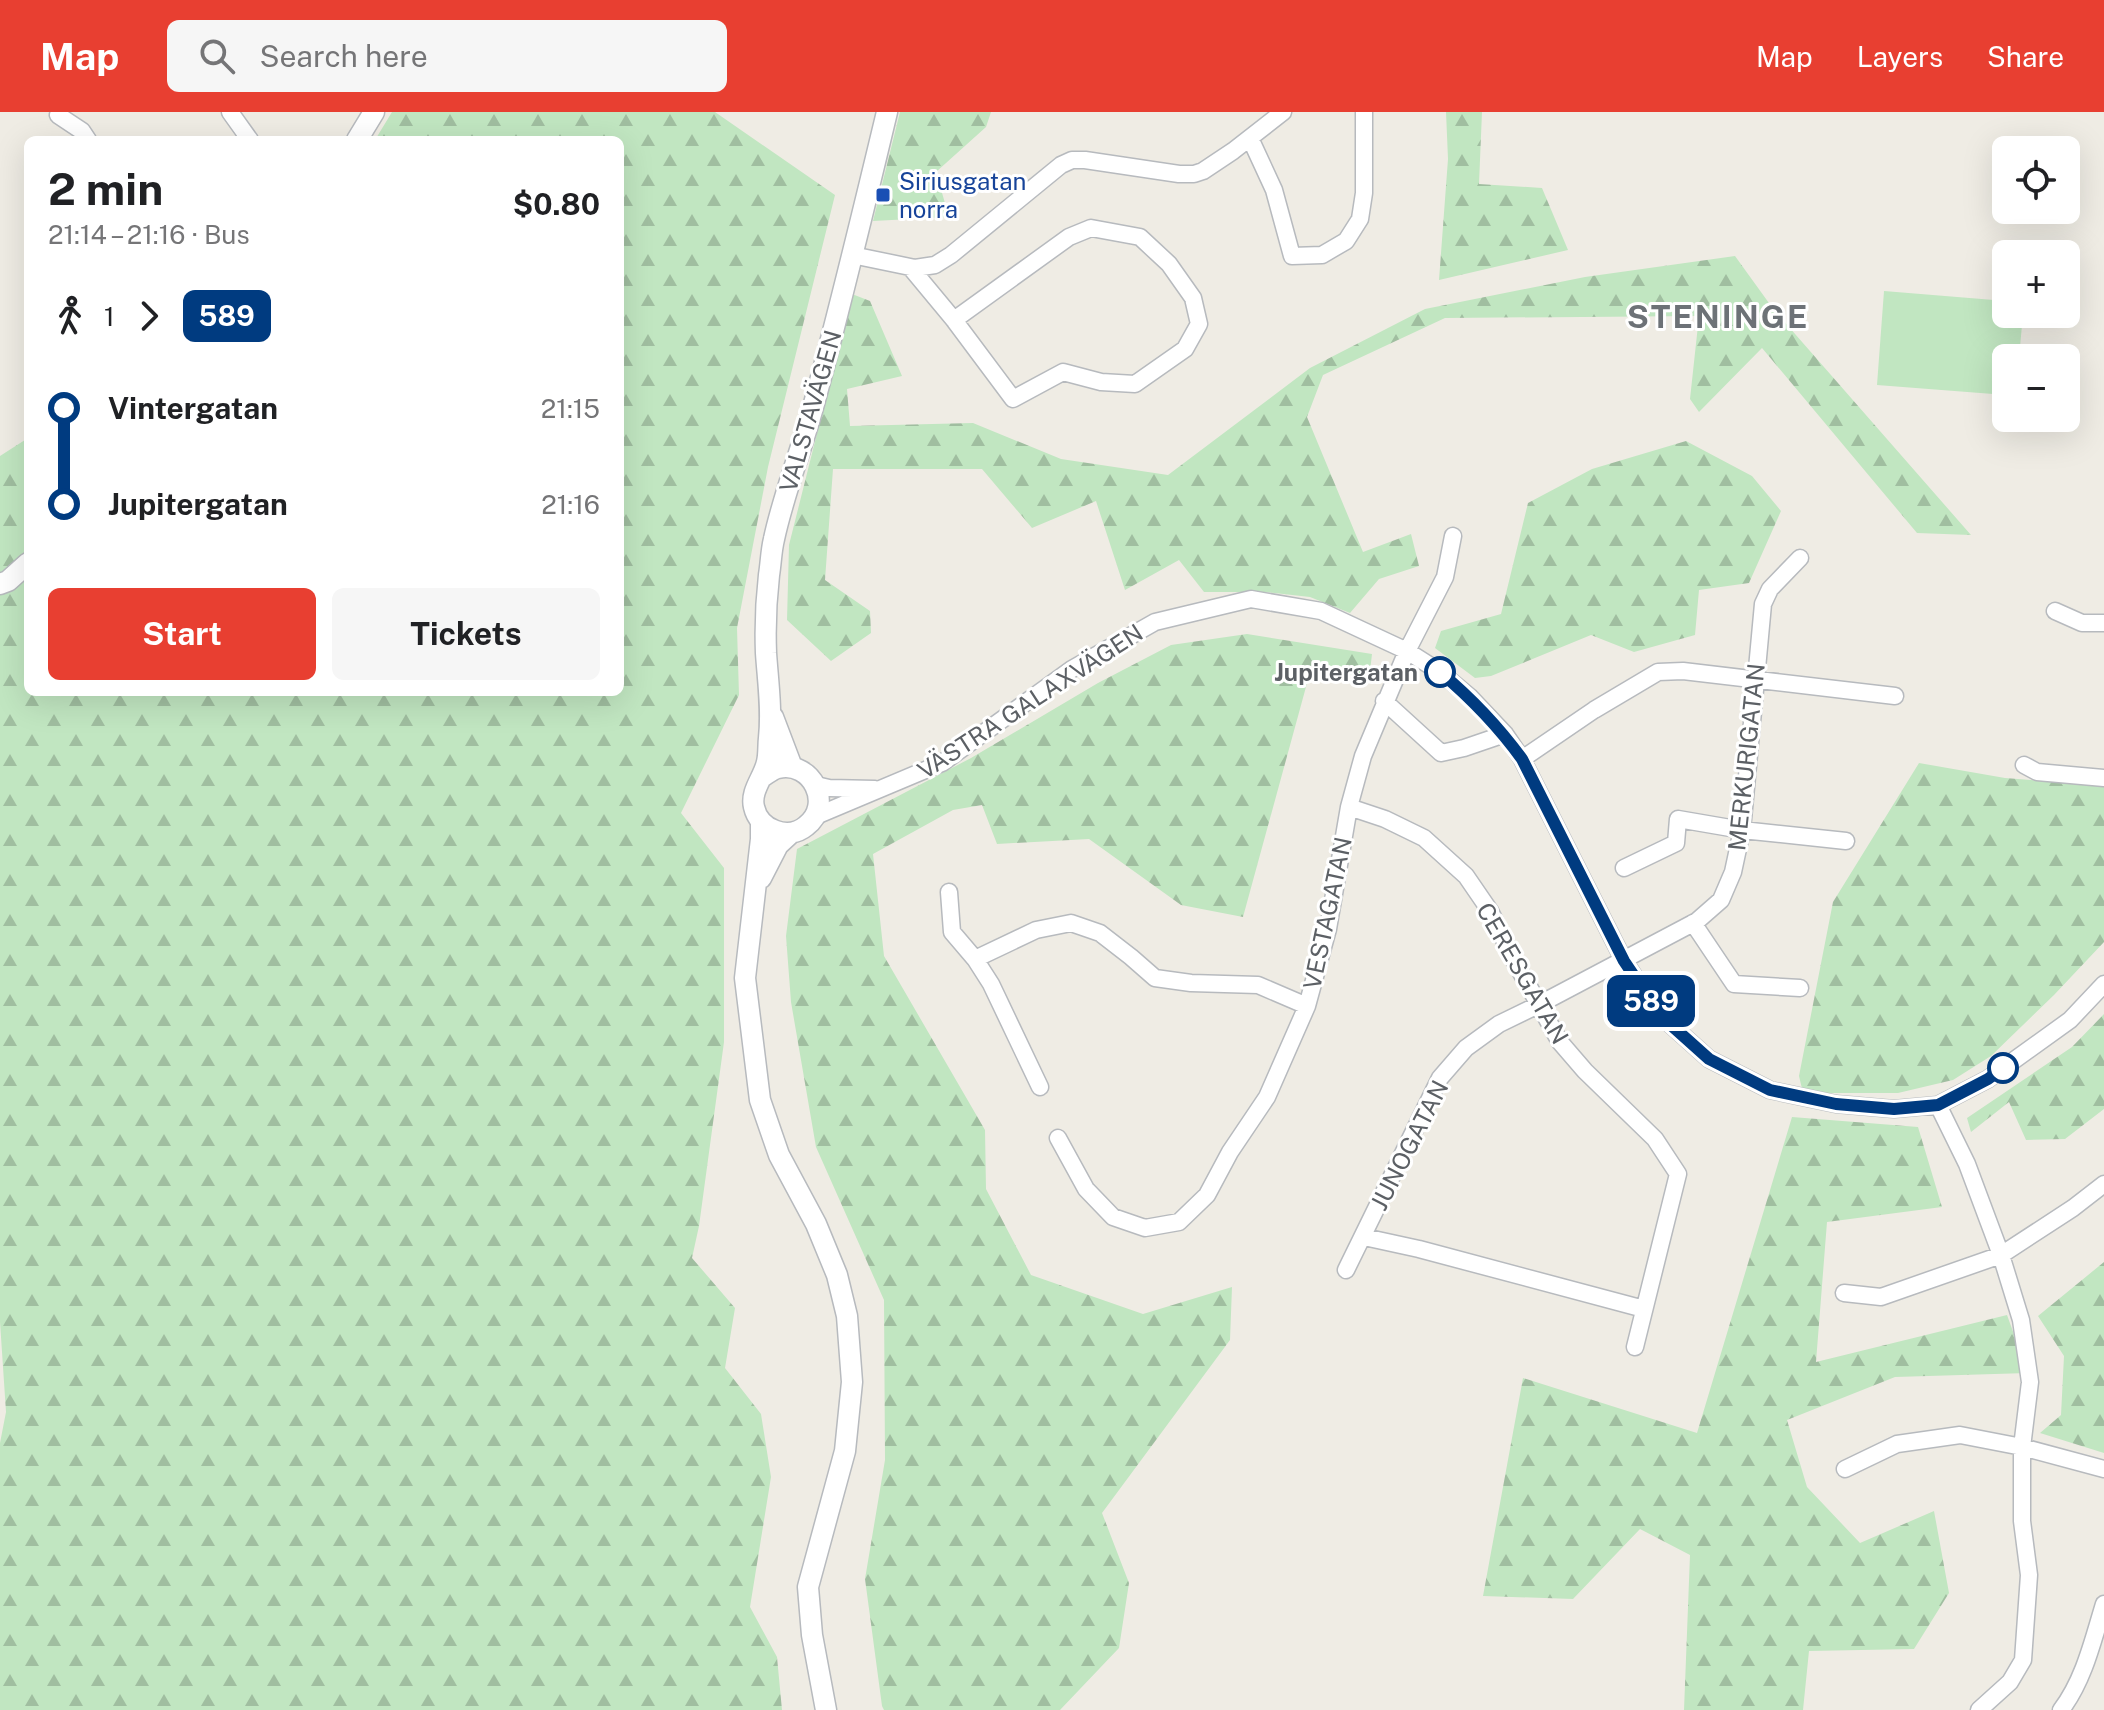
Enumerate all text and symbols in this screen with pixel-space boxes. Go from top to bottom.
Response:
search box [167,20,727,92]
text: Map [40,34,119,79]
icon: search [195,34,239,78]
text: Search here [259,38,428,74]
text: Map [1756,40,1813,73]
text: Layers [1857,40,1943,73]
text: Share [1987,40,2064,73]
map controls [1992,136,2080,432]
button: locate [1992,136,2080,224]
text: 2 min [48,163,163,215]
place label: Siriusgatan norra [899,167,1026,223]
text: $0.80 [513,186,600,222]
marker: Siriusgatan norra [874,186,892,204]
text: 21:14 – 21:16 · Bus [48,219,250,250]
button: + [1992,240,2080,328]
icon: walk [48,294,92,338]
icon: forward [127,294,171,338]
district label: STENINGE [1627,298,1809,335]
text: 589 [199,299,255,332]
text: 1 [104,301,115,332]
street label: VALSTAVÄGEN [774,327,846,495]
button: − [1992,344,2080,432]
text: Vintergatan [108,390,278,426]
text: 21:15 [541,393,600,424]
text: Jupitergatan [108,486,288,522]
text: 21:16 [541,489,600,520]
button: Start [48,588,316,680]
button: Tickets [332,588,600,680]
street label: VÄSTRA GALAXVÄGEN [912,618,1148,784]
marker: Jupitergatan [1425,657,1455,687]
place label: Jupitergatan [1274,658,1418,686]
street label: MERKURIGATAN [1722,662,1770,852]
street label: VESTAGATAN [1297,834,1357,992]
street label: CERESGATAN [1471,897,1575,1049]
line badge: 589 [1605,975,1697,1027]
text: 589 [1623,984,1679,1017]
unlabelled marker [1988,1053,2018,1083]
street label: JUNOGATAN [1364,1076,1454,1214]

